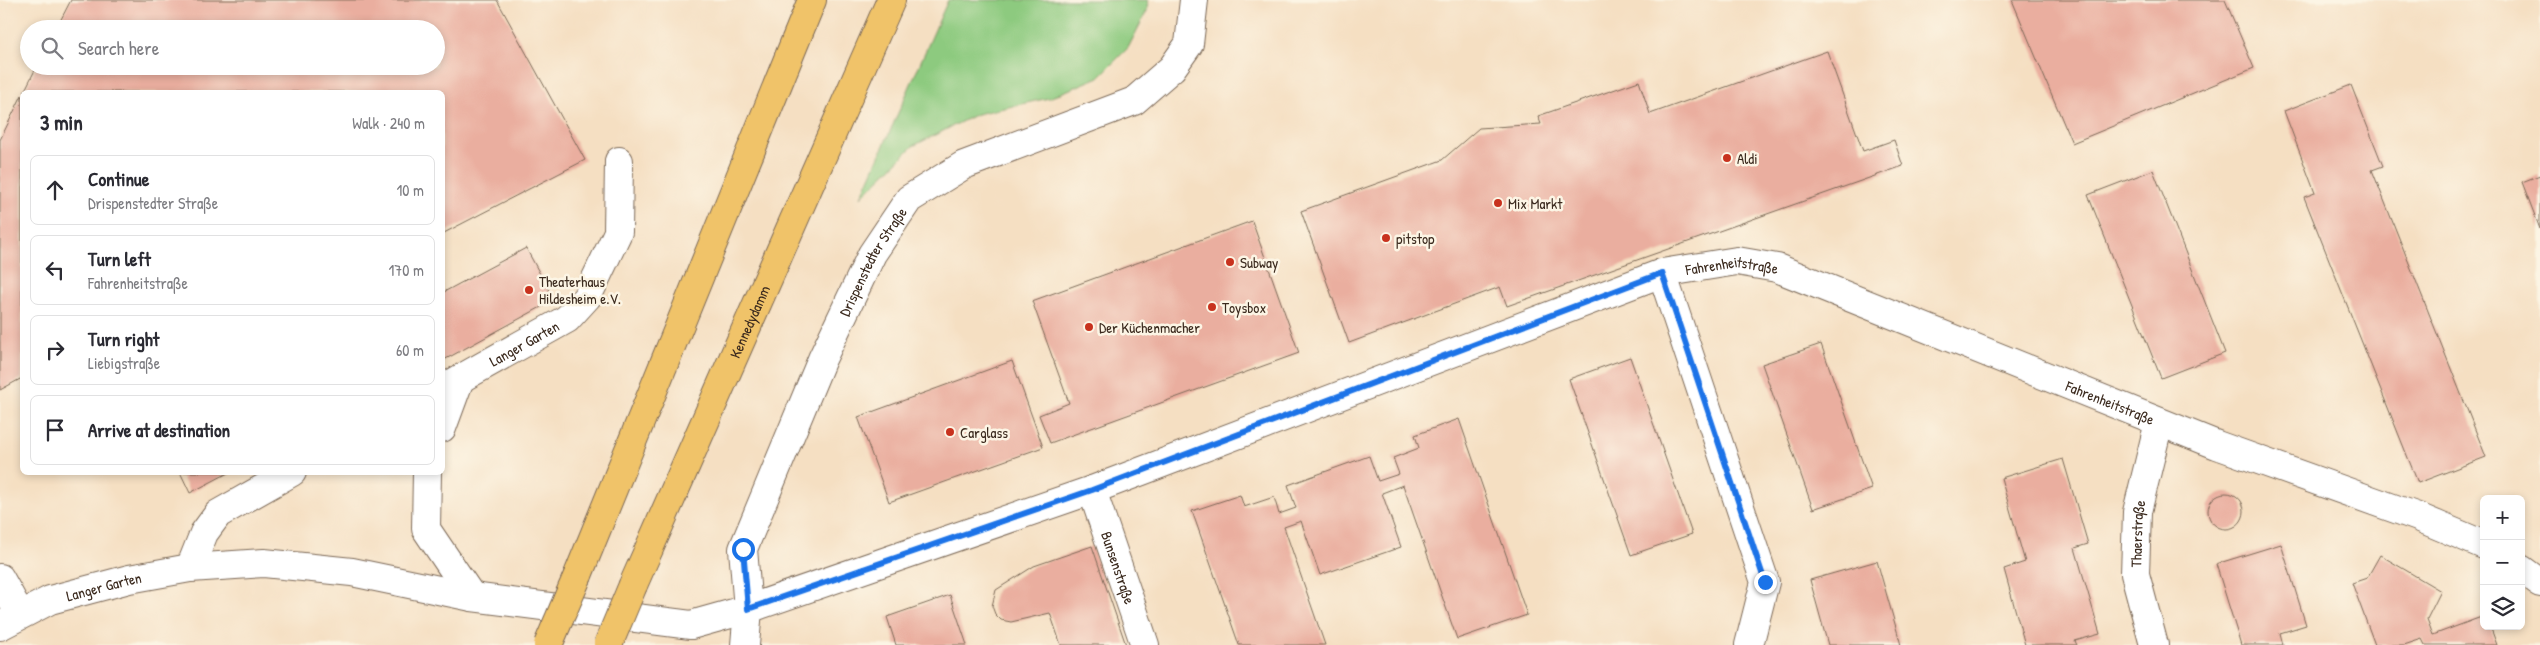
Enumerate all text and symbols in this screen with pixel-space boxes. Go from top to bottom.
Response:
search box [20,20,445,75]
icon: search [38,34,66,62]
text: Search here [78,35,159,61]
text: 3 min [40,108,83,137]
text: Walk · 240 m [352,112,425,134]
place label: Aldi [1737,148,1758,169]
marker: Aldi [1721,152,1733,164]
text: Continue [88,166,149,192]
icon: ahead [41,176,69,204]
text: 10 m [396,179,424,201]
text: Drispenstedter Straße [88,192,218,214]
place label: Mix Markt [1508,193,1563,214]
marker: Mix Markt [1492,197,1504,209]
street label: Drispenstedter Straße [834,203,911,319]
place label: pitstop [1396,228,1435,249]
marker: pitstop [1380,232,1392,244]
text: Turn left [88,246,151,272]
street label: Fahrenheitstraße [1683,251,1780,280]
place label: Subway [1240,252,1278,273]
icon: left [41,256,69,284]
marker: Subway [1224,256,1236,268]
text: 170 m [389,259,424,281]
place label: Theaterhaus Hildesheim e.V. [539,271,621,309]
text: Fahrenheitstraße [88,272,188,294]
street label: Kennedydamm [724,282,775,361]
marker: Theaterhaus Hildesheim e.V. [523,284,535,296]
place label: Toysbox [1222,297,1266,318]
marker: Toysbox [1206,301,1218,313]
street label: Langer Garten [485,315,563,371]
place label: Der Küchenmacher [1099,317,1200,338]
marker: Der Küchenmacher [1083,321,1095,333]
text: Turn right [88,326,159,352]
icon: right [41,336,69,364]
text: 60 m [396,339,424,361]
text: Liebigstraße [88,352,160,374]
street label: Fahrenheitstraße [2062,374,2158,429]
icon: arrive [41,416,69,444]
text: Arrive at destination [88,417,230,443]
place label: Carglass [960,422,1008,443]
marker: Carglass [944,426,956,438]
map controls [2480,495,2525,630]
button: + [2480,495,2525,540]
street label: Thaerstraße [2125,498,2150,568]
street label: Bunsenstraße [1096,528,1141,607]
route start [732,538,755,561]
button: − [2480,540,2525,585]
street label: Langer Garten [64,566,143,606]
route end [1754,571,1777,594]
button: layers [2480,585,2525,630]

